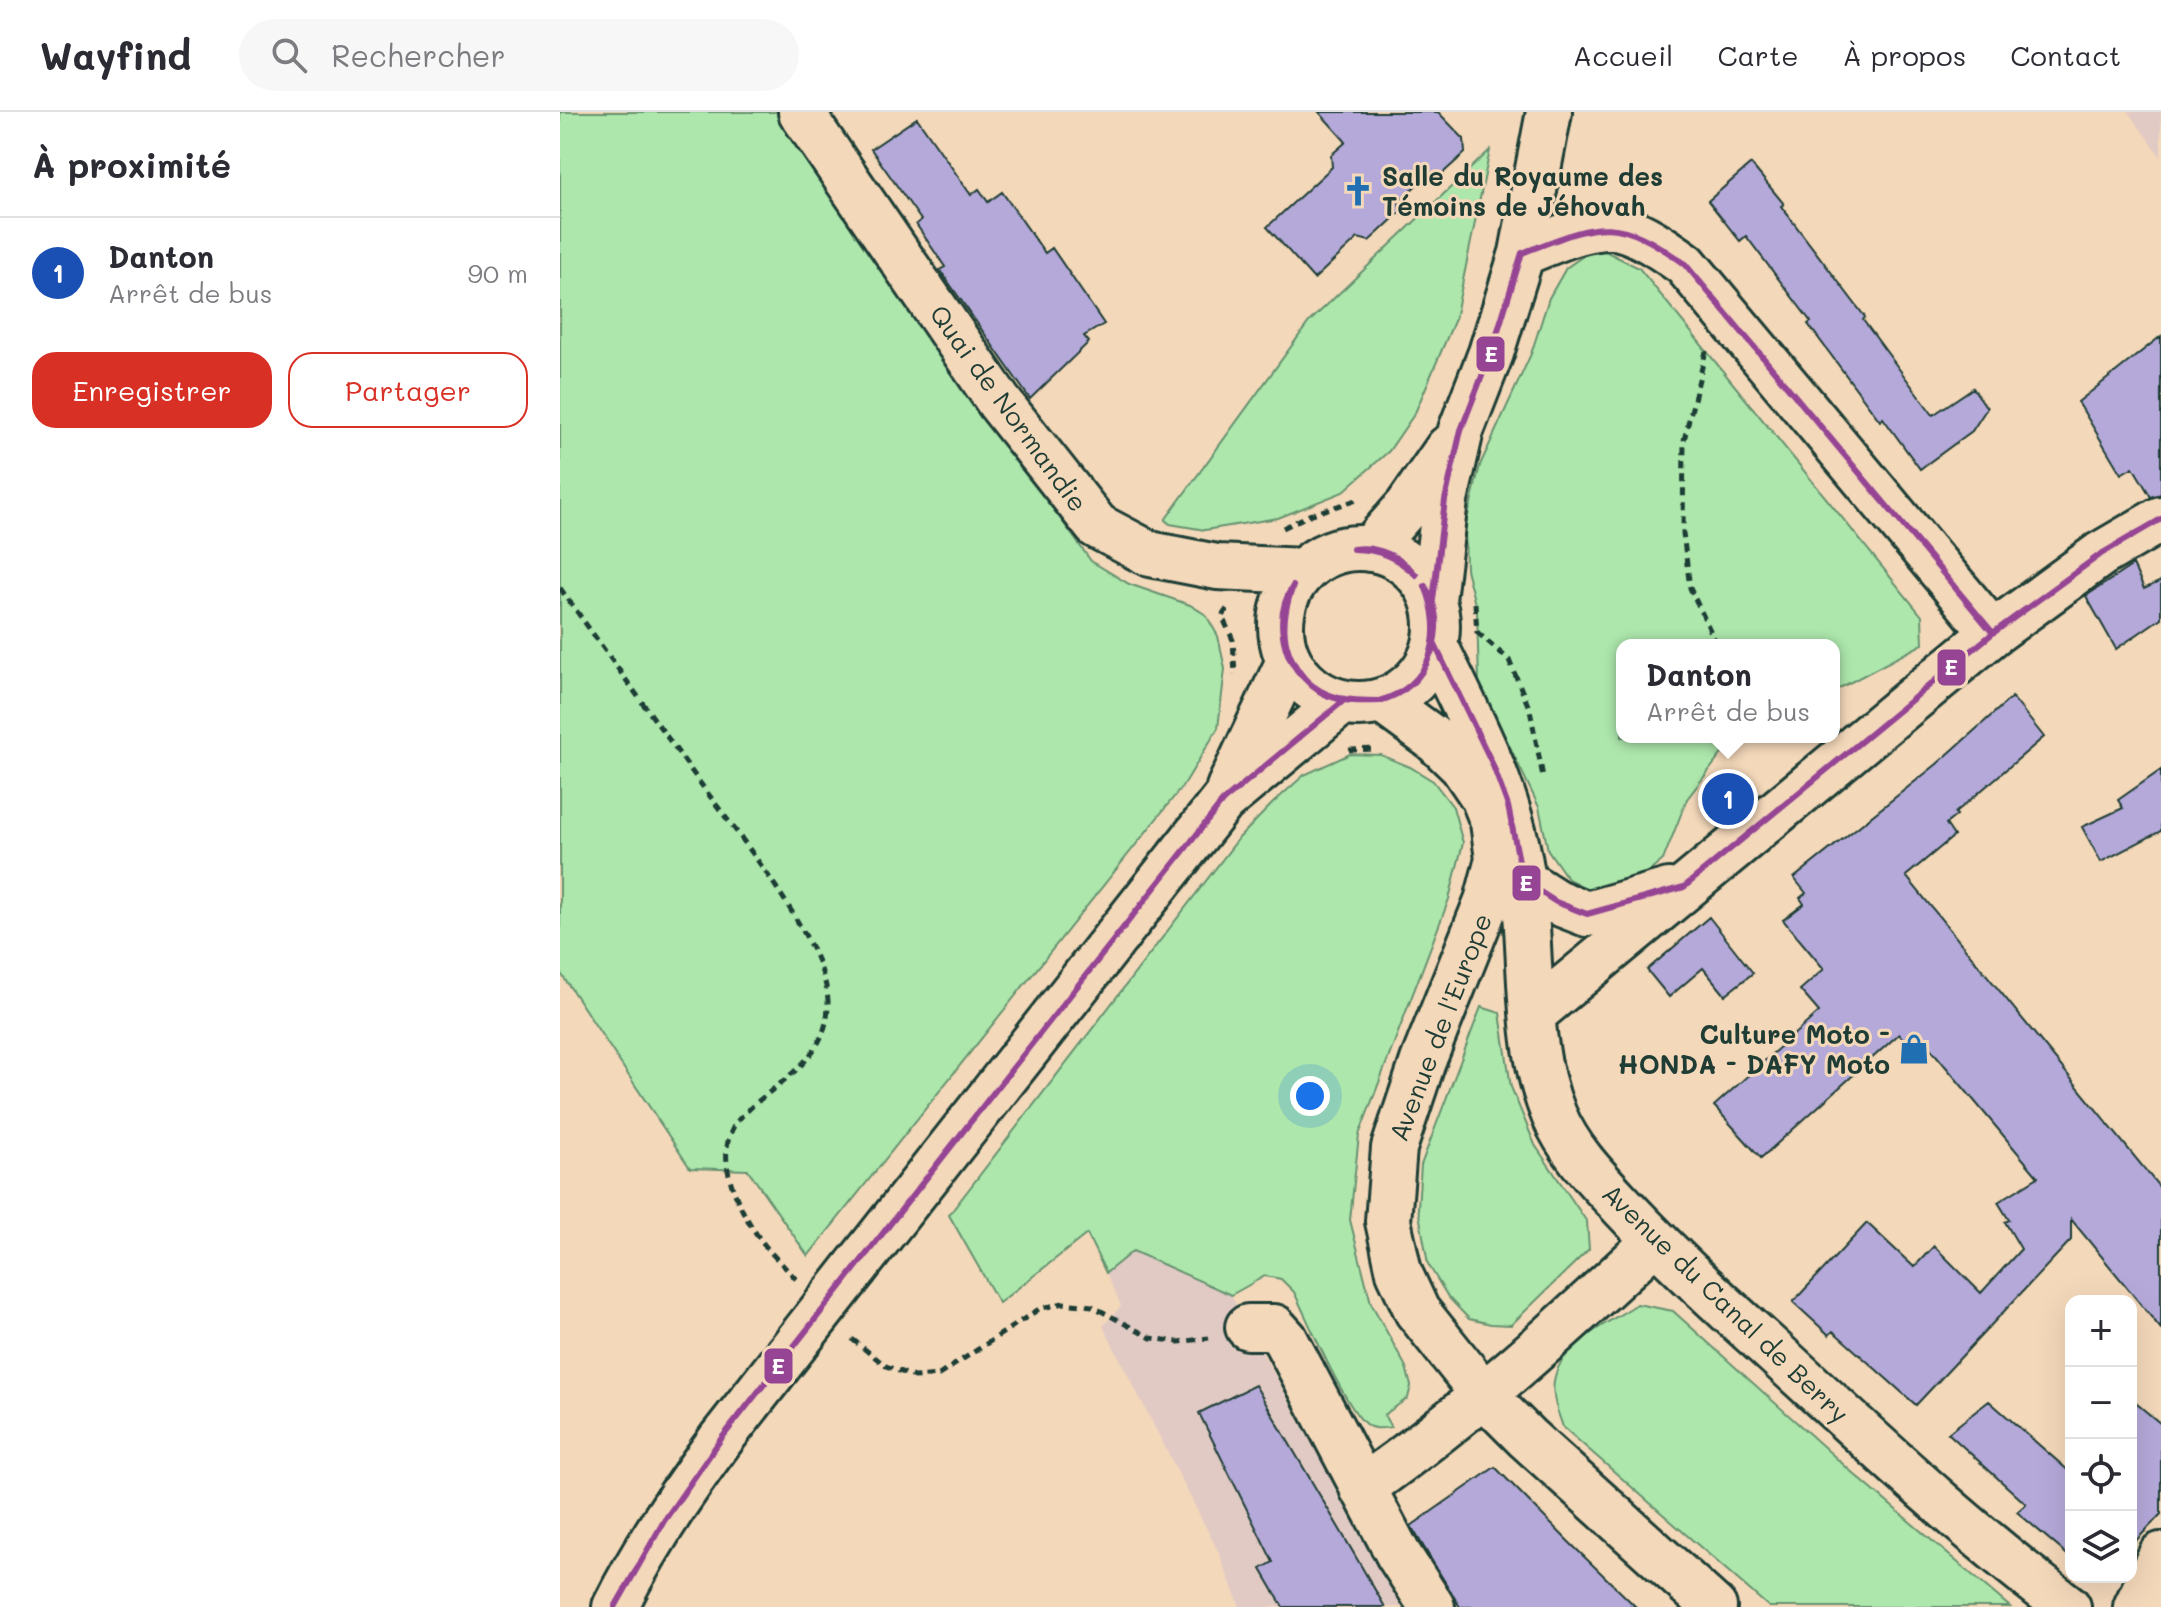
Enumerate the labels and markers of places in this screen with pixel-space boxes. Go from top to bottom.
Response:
place label: Salle du Royaume des Témoins de Jéhovah [1382,159,1663,223]
church icon: Salle du Royaume des Témoins de Jéhovah [1341,174,1375,208]
pin: 1 [1702,769,1754,829]
place label: Culture Moto - HONDA - DAFY Moto [1618,1017,1890,1081]
shop icon: Culture Moto - HONDA - DAFY Moto [1897,1032,1931,1066]

